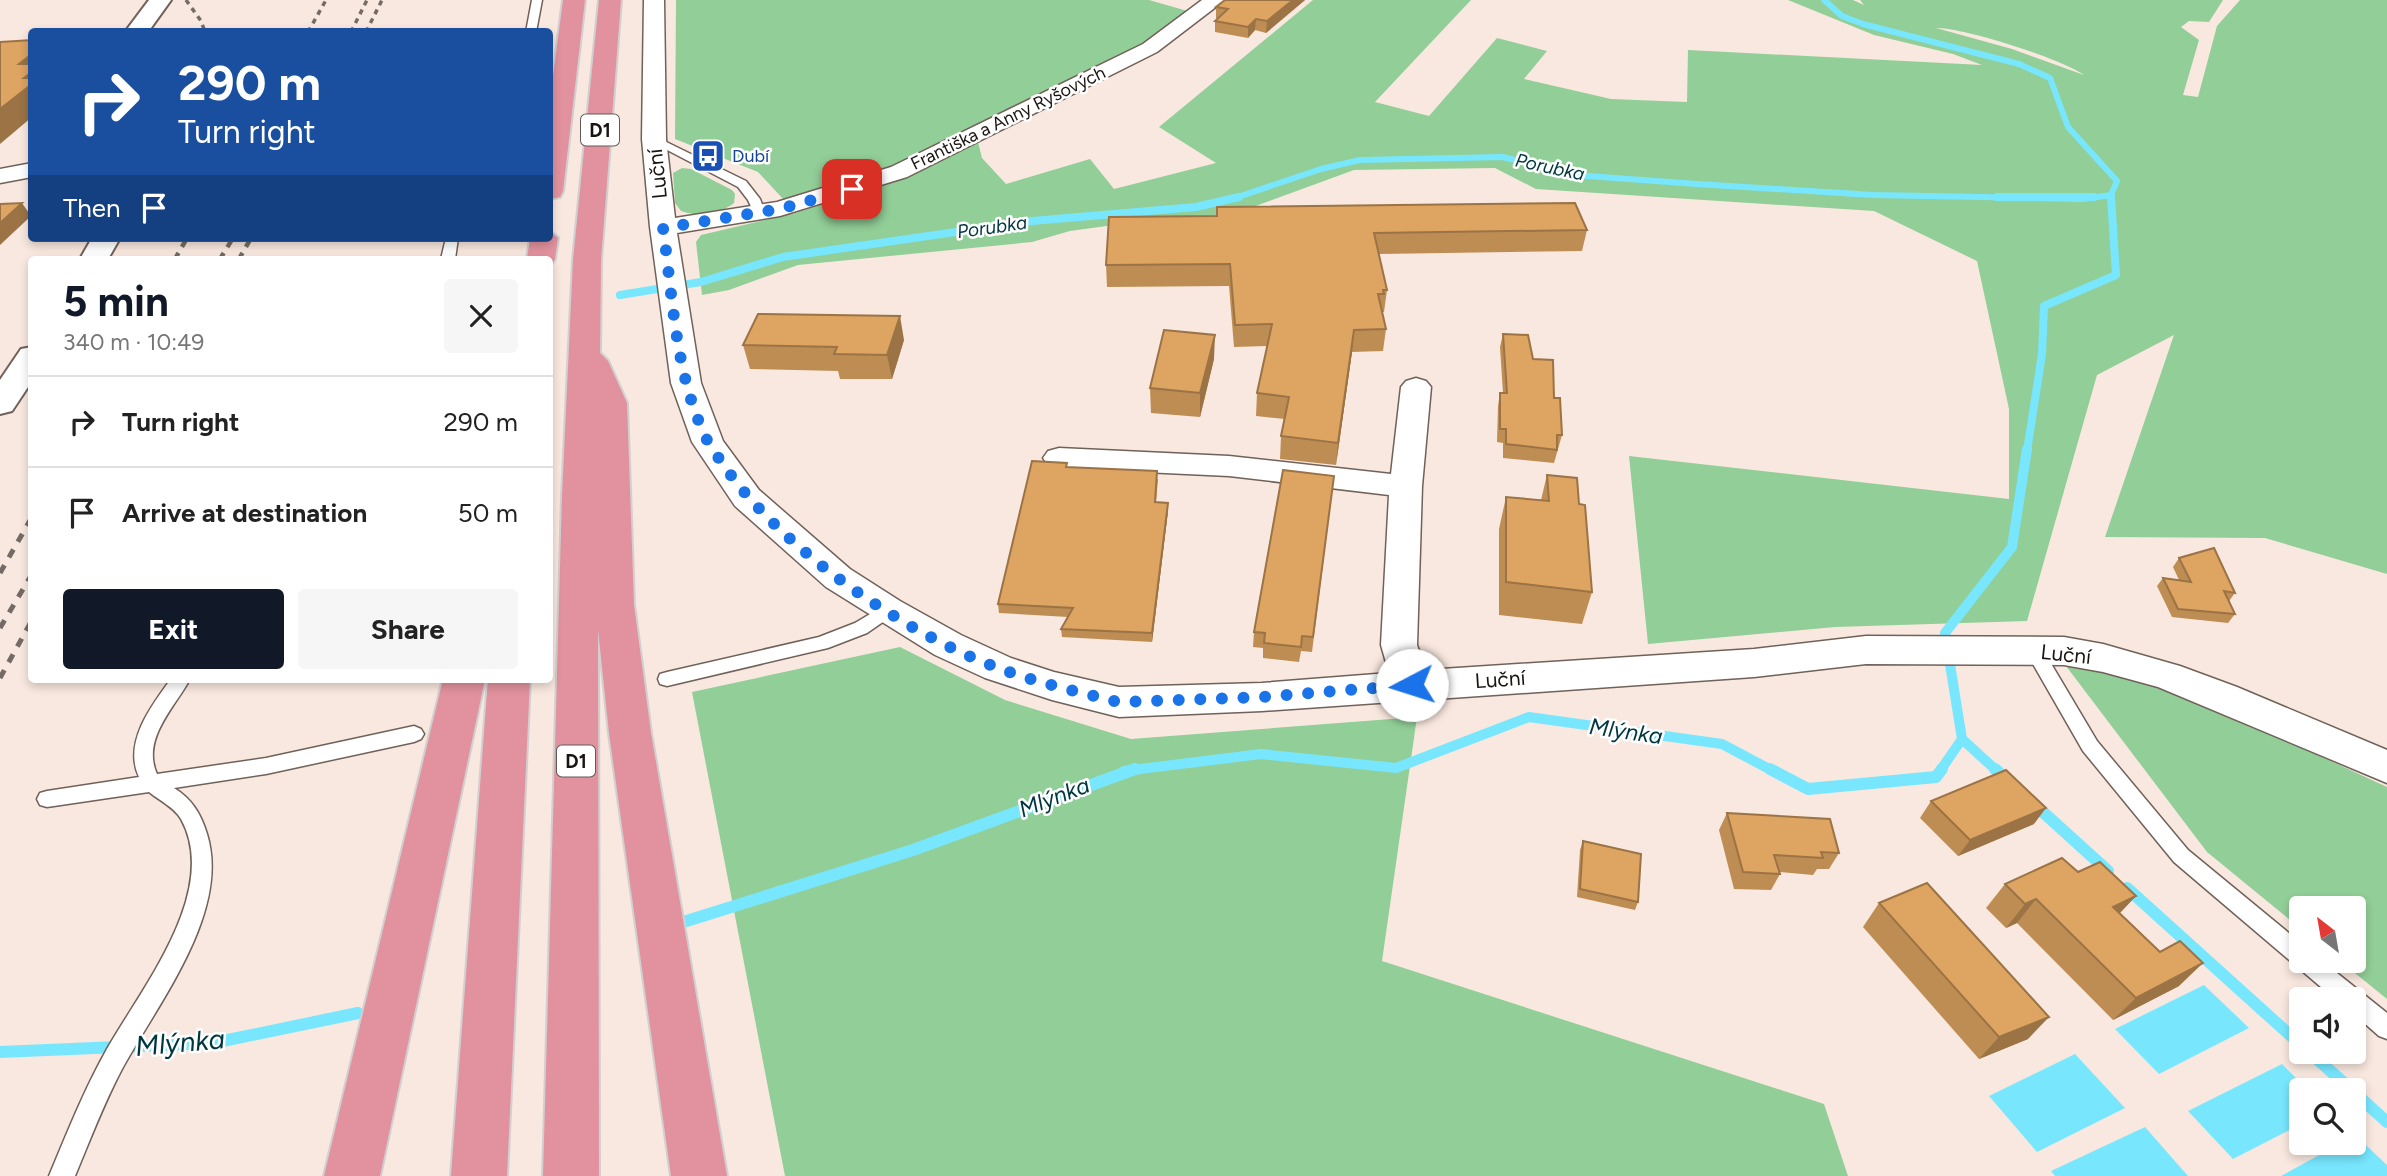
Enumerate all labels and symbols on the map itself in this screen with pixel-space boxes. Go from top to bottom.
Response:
street label: Františka a Anny Ryšových [907,61,1109,175]
road number: D1 [581,114,619,146]
bus stop icon: Dubí [689,137,727,175]
place label: Dubí [732,145,770,167]
street label: Luční [642,146,672,200]
water label: Porubka [1513,148,1587,186]
pin [822,159,882,219]
water label: Porubka [956,211,1028,243]
street label: Luční [2040,639,2094,669]
position arrow [1375,648,1449,722]
street label: Luční [1474,665,1527,693]
water label: Mlýnka [1587,712,1665,750]
road number: D1 [557,746,595,776]
water label: Mlýnka [1014,771,1094,823]
north arrow [2289,896,2366,973]
water label: Mlýnka [134,1021,226,1063]

